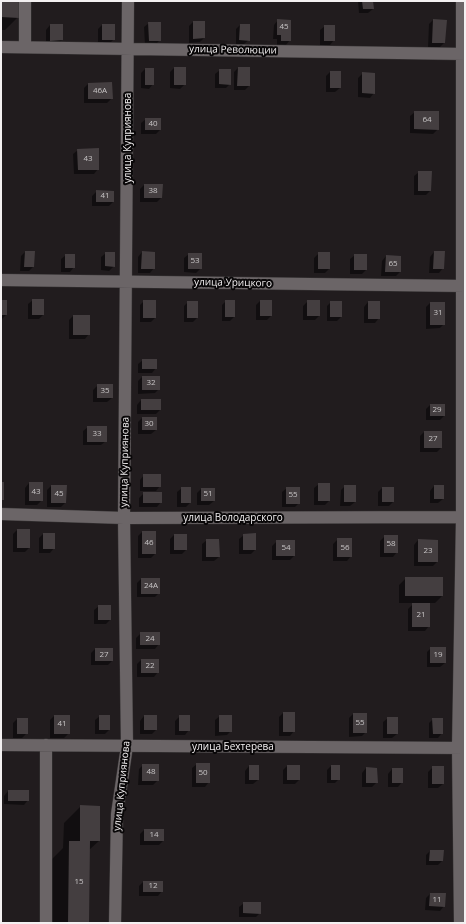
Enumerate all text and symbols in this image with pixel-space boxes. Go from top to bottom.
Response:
house number: 45 [279,22,289,32]
street label: улица Революции [189,43,277,57]
house number: 46А [93,86,107,96]
street label: улица Куприянова [122,93,134,183]
house number: 64 [422,115,432,125]
house number: 40 [148,119,158,129]
house number: 43 [83,154,93,164]
house number: 38 [148,186,158,196]
house number: 41 [100,191,110,201]
house number: 53 [190,256,200,266]
house number: 65 [388,259,398,269]
street label: улица Урицкого [194,276,272,290]
house number: 31 [433,308,443,318]
house number: 32 [146,378,156,388]
house number: 35 [100,386,110,396]
house number: 29 [432,405,442,415]
street label: улица Куприянова [118,417,132,507]
house number: 30 [144,419,154,429]
house number: 33 [92,429,102,439]
house number: 27 [428,434,438,444]
house number: 43 [31,487,41,497]
house number: 45 [54,489,64,499]
house number: 51 [203,489,213,499]
house number: 55 [288,490,298,500]
street label: улица Володарского [183,512,283,524]
house number: 46 [144,538,154,548]
house number: 58 [386,539,396,549]
house number: 54 [281,543,291,553]
house number: 56 [340,543,350,553]
house number: 23 [423,546,433,556]
house number: 24А [144,581,158,591]
house number: 21 [416,610,426,620]
house number: 24 [145,634,155,644]
house number: 27 [99,650,109,660]
house number: 19 [433,650,443,660]
house number: 22 [145,661,155,671]
house number: 55 [355,718,365,728]
house number: 41 [57,719,67,729]
street label: улица Куприянова [111,740,133,832]
street label: улица Бехтерева [192,741,274,753]
house number: 48 [146,767,156,777]
house number: 50 [198,768,208,778]
house number: 14 [149,830,159,840]
house number: 15 [74,877,84,887]
house number: 12 [148,881,158,891]
house number: 11 [432,895,442,905]

